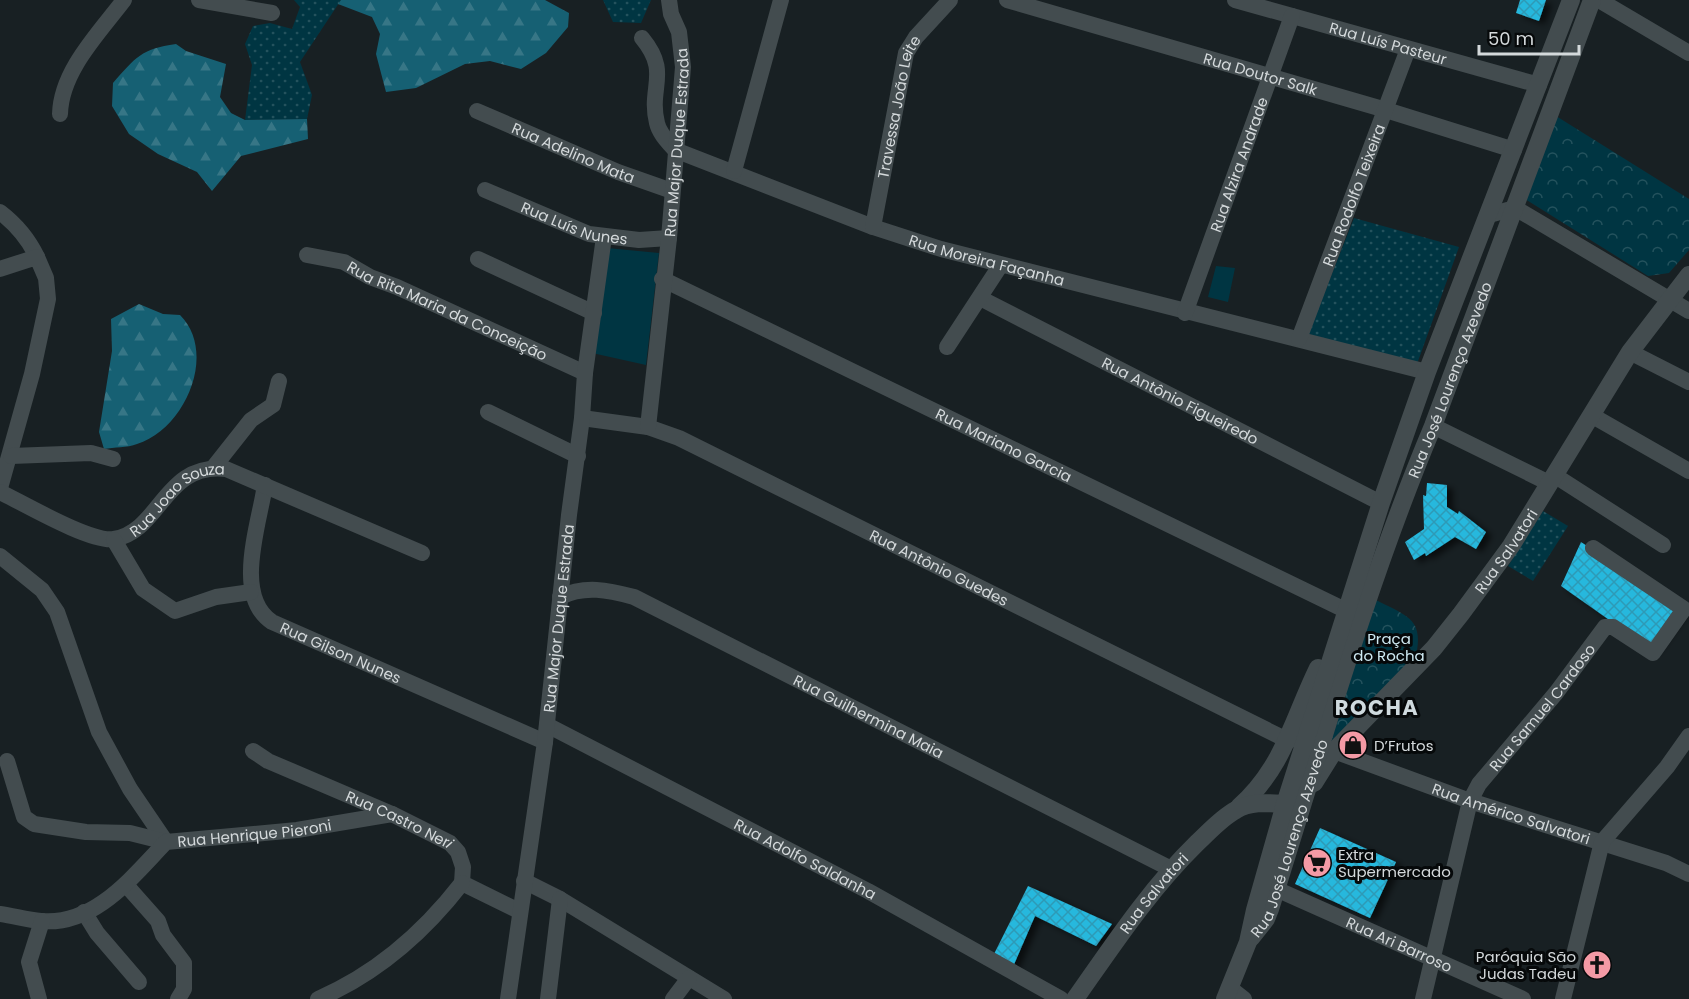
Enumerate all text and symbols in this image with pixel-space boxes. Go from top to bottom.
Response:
street label: Rua Luís Pasteur [1327,16,1450,69]
scale bar [1479,18,1580,56]
text: 50 m [1488,26,1534,51]
street label: Travessa João Leite [872,31,925,180]
street label: Rua Major Duque Estrada [659,47,694,238]
street label: Rua Doutor Salk [1201,47,1320,100]
street label: Rua Alzira Andrade [1205,94,1273,235]
street label: Rua Adelino Mata [509,117,638,188]
street label: Rua Rodolfo Teixeira [1317,121,1390,269]
street label: Rua Luís Nunes [518,196,629,249]
street label: Rua Moreira Façanha [906,229,1067,290]
street label: Rua Rita Maria da Conceição [343,256,551,365]
street label: Rua José Lourenço Azevedo [1403,279,1496,481]
street label: Rua Antônio Figueiredo [1098,352,1262,449]
street label: Rua Mariano Garcia [932,403,1076,487]
street label: Rua Joao Souza [125,458,225,541]
street label: Rua Salvatori [1469,505,1542,598]
street label: Rua Major Duque Estrada [538,523,578,714]
street label: Rua Antônio Guedes [866,524,1012,611]
street label: Rua Gilson Nunes [277,616,405,688]
park label: Praça do Rocha [1353,628,1425,666]
street label: Rua Samuel Cardoso [1484,639,1600,775]
street label: Rua Guilhermina Maia [790,669,948,763]
district label: ROCHA [1335,693,1419,722]
shop icon: D’Frutos [1337,729,1369,761]
place label: D’Frutos [1374,735,1434,756]
street label: Rua José Lourenço Azevedo [1245,737,1332,942]
street label: Rua Américo Salvatori [1429,777,1593,849]
street label: Rua Castro Neri [343,785,459,852]
street label: Rua Adolfo Saldanha [731,813,880,904]
street label: Rua Henrique Pieroni [176,814,333,851]
place label: Extra Supermercado [1338,844,1451,882]
supermarket icon: Extra Supermercado [1301,847,1333,879]
street label: Rua Salvatori [1114,848,1193,938]
street label: Rua Ari Barroso [1343,911,1456,977]
place label: Paróquia São Judas Tadeu [1476,946,1576,984]
church icon: Paróquia São Judas Tadeu [1581,949,1613,981]

